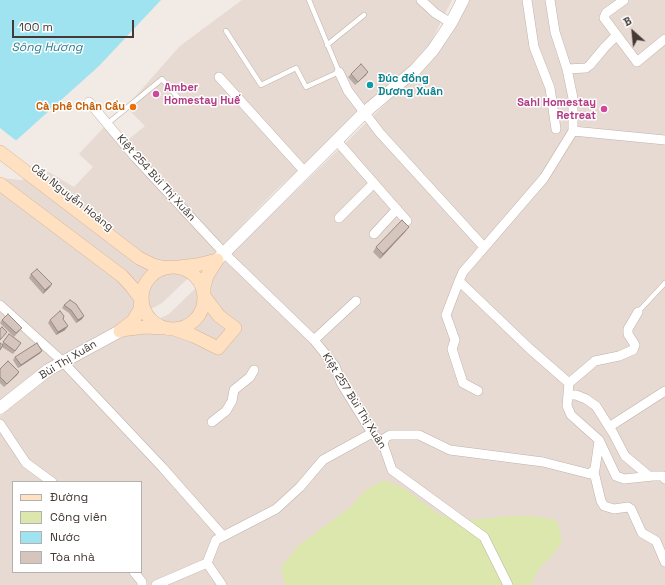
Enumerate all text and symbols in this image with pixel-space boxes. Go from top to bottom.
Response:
scale bar [14,12,136,38]
north arrow [613,12,653,52]
text: B [621,13,634,29]
text: 100 m [19,19,53,35]
water label: Sông Hương [11,41,83,55]
place label: Đúc đồng Dương Xuân [378,72,443,98]
marker: Đúc đồng Dương Xuân [365,80,375,90]
place label: Amber Homestay Huế [164,81,240,107]
marker: Amber Homestay Huế [151,89,161,99]
place label: Sahi Homestay Retreat [517,96,596,122]
place label: Cà phê Chân Cầu [36,100,125,114]
marker: Cà phê Chân Cầu [128,102,138,112]
marker: Sahi Homestay Retreat [599,104,609,114]
street label: Kiệt 254 Bùi Thị Xuân [114,132,198,224]
street label: Cầu Nguyễn Hoàng [28,162,116,234]
street label: Bùi Thị Xuân [37,338,99,382]
street label: Kiệt 257 Bùi Thị Xuân [319,351,389,451]
legend [12,481,142,573]
text: Đường [50,489,88,505]
text: Công viên [50,509,107,525]
text: Nước [50,529,80,545]
text: Tòa nhà [50,549,95,565]

